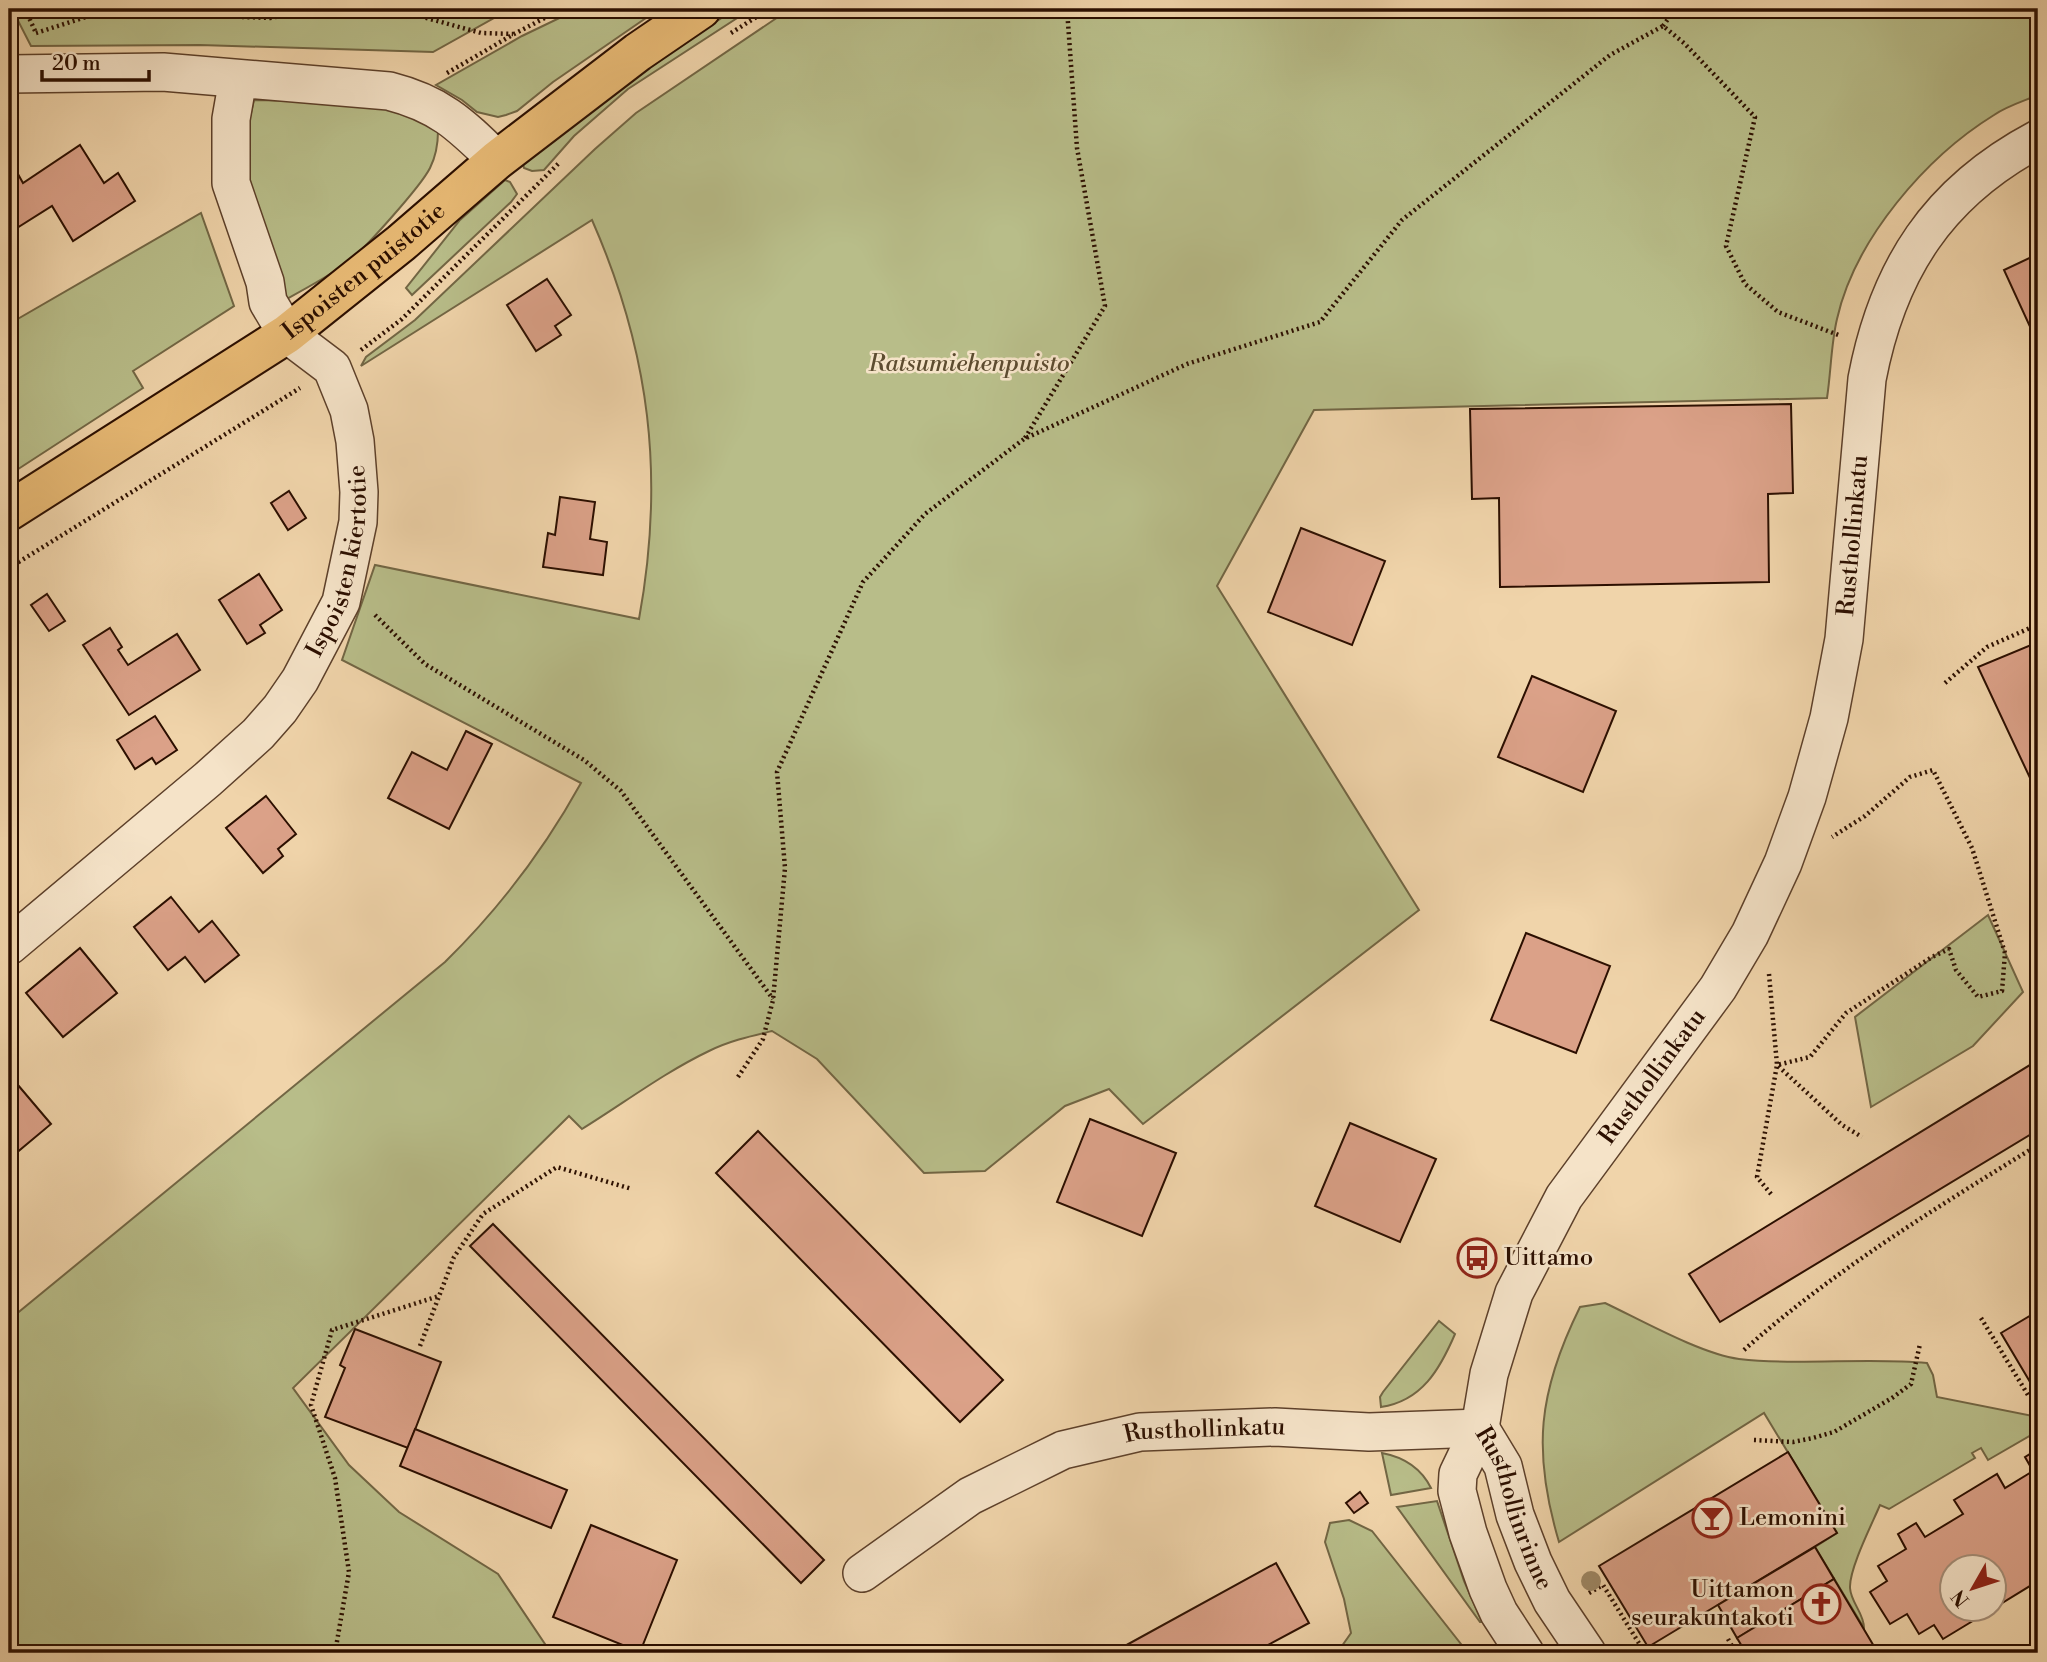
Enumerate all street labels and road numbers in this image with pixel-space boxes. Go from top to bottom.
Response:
street label: Ispoisten puistotie [277,196,452,347]
street label: Rusthollinkatu [1831,453,1875,617]
street label: Ispoisten kiertotie [300,464,374,662]
street label: Rusthollinkatu [1592,1003,1713,1151]
street label: Rusthollinkatu [1121,1412,1286,1450]
street label: Rusthollinrinne [1468,1421,1559,1595]

